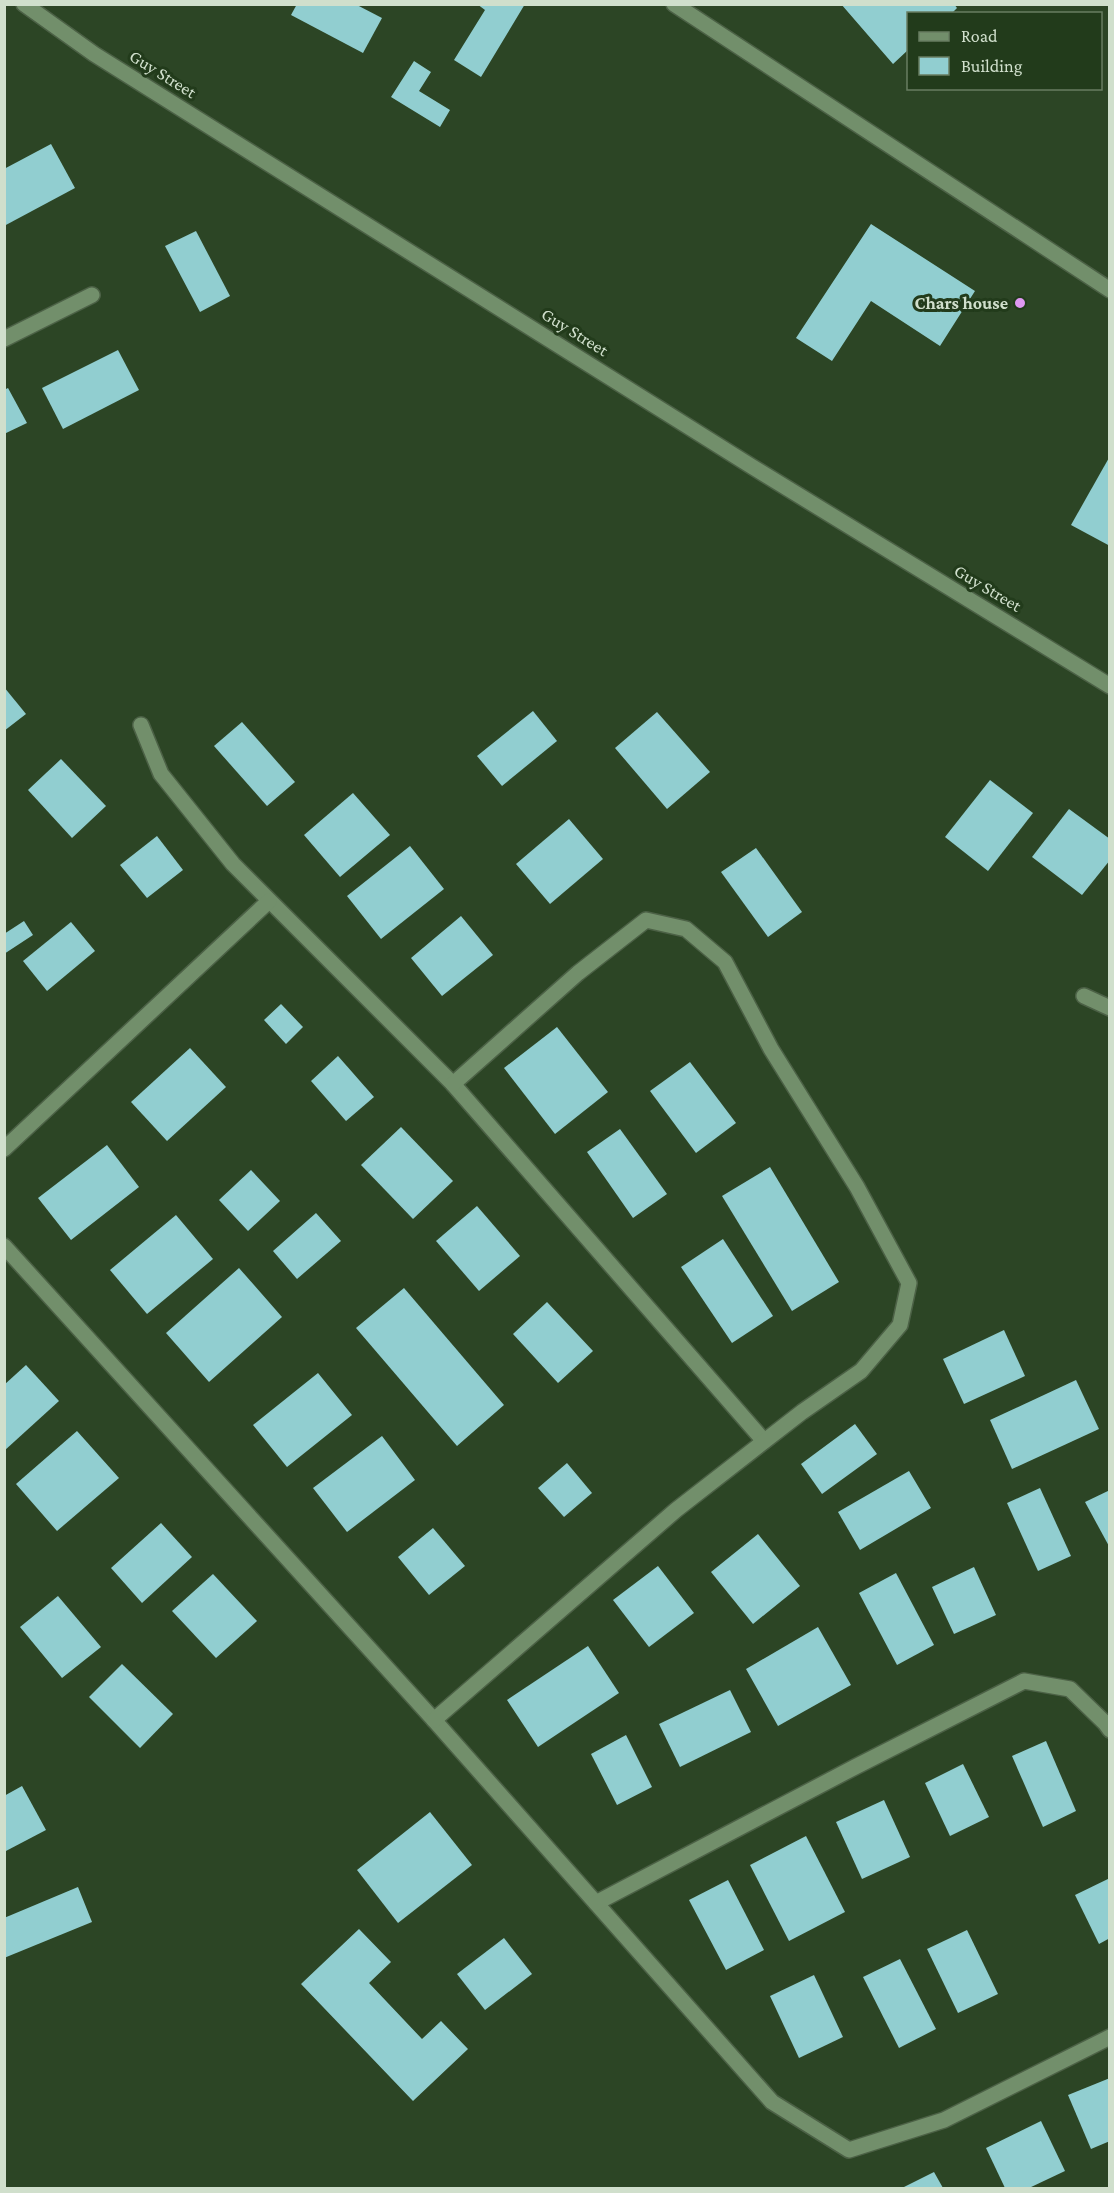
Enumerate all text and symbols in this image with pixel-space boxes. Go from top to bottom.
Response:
legend [907,12,1102,90]
text: Road [961,26,998,46]
street label: Guy Street [126,46,201,103]
text: Building [961,56,1023,76]
place label: Chars house [915,293,1008,313]
marker: Chars house [1013,296,1027,310]
street label: Guy Street [538,304,613,361]
street label: Guy Street [951,560,1026,616]

